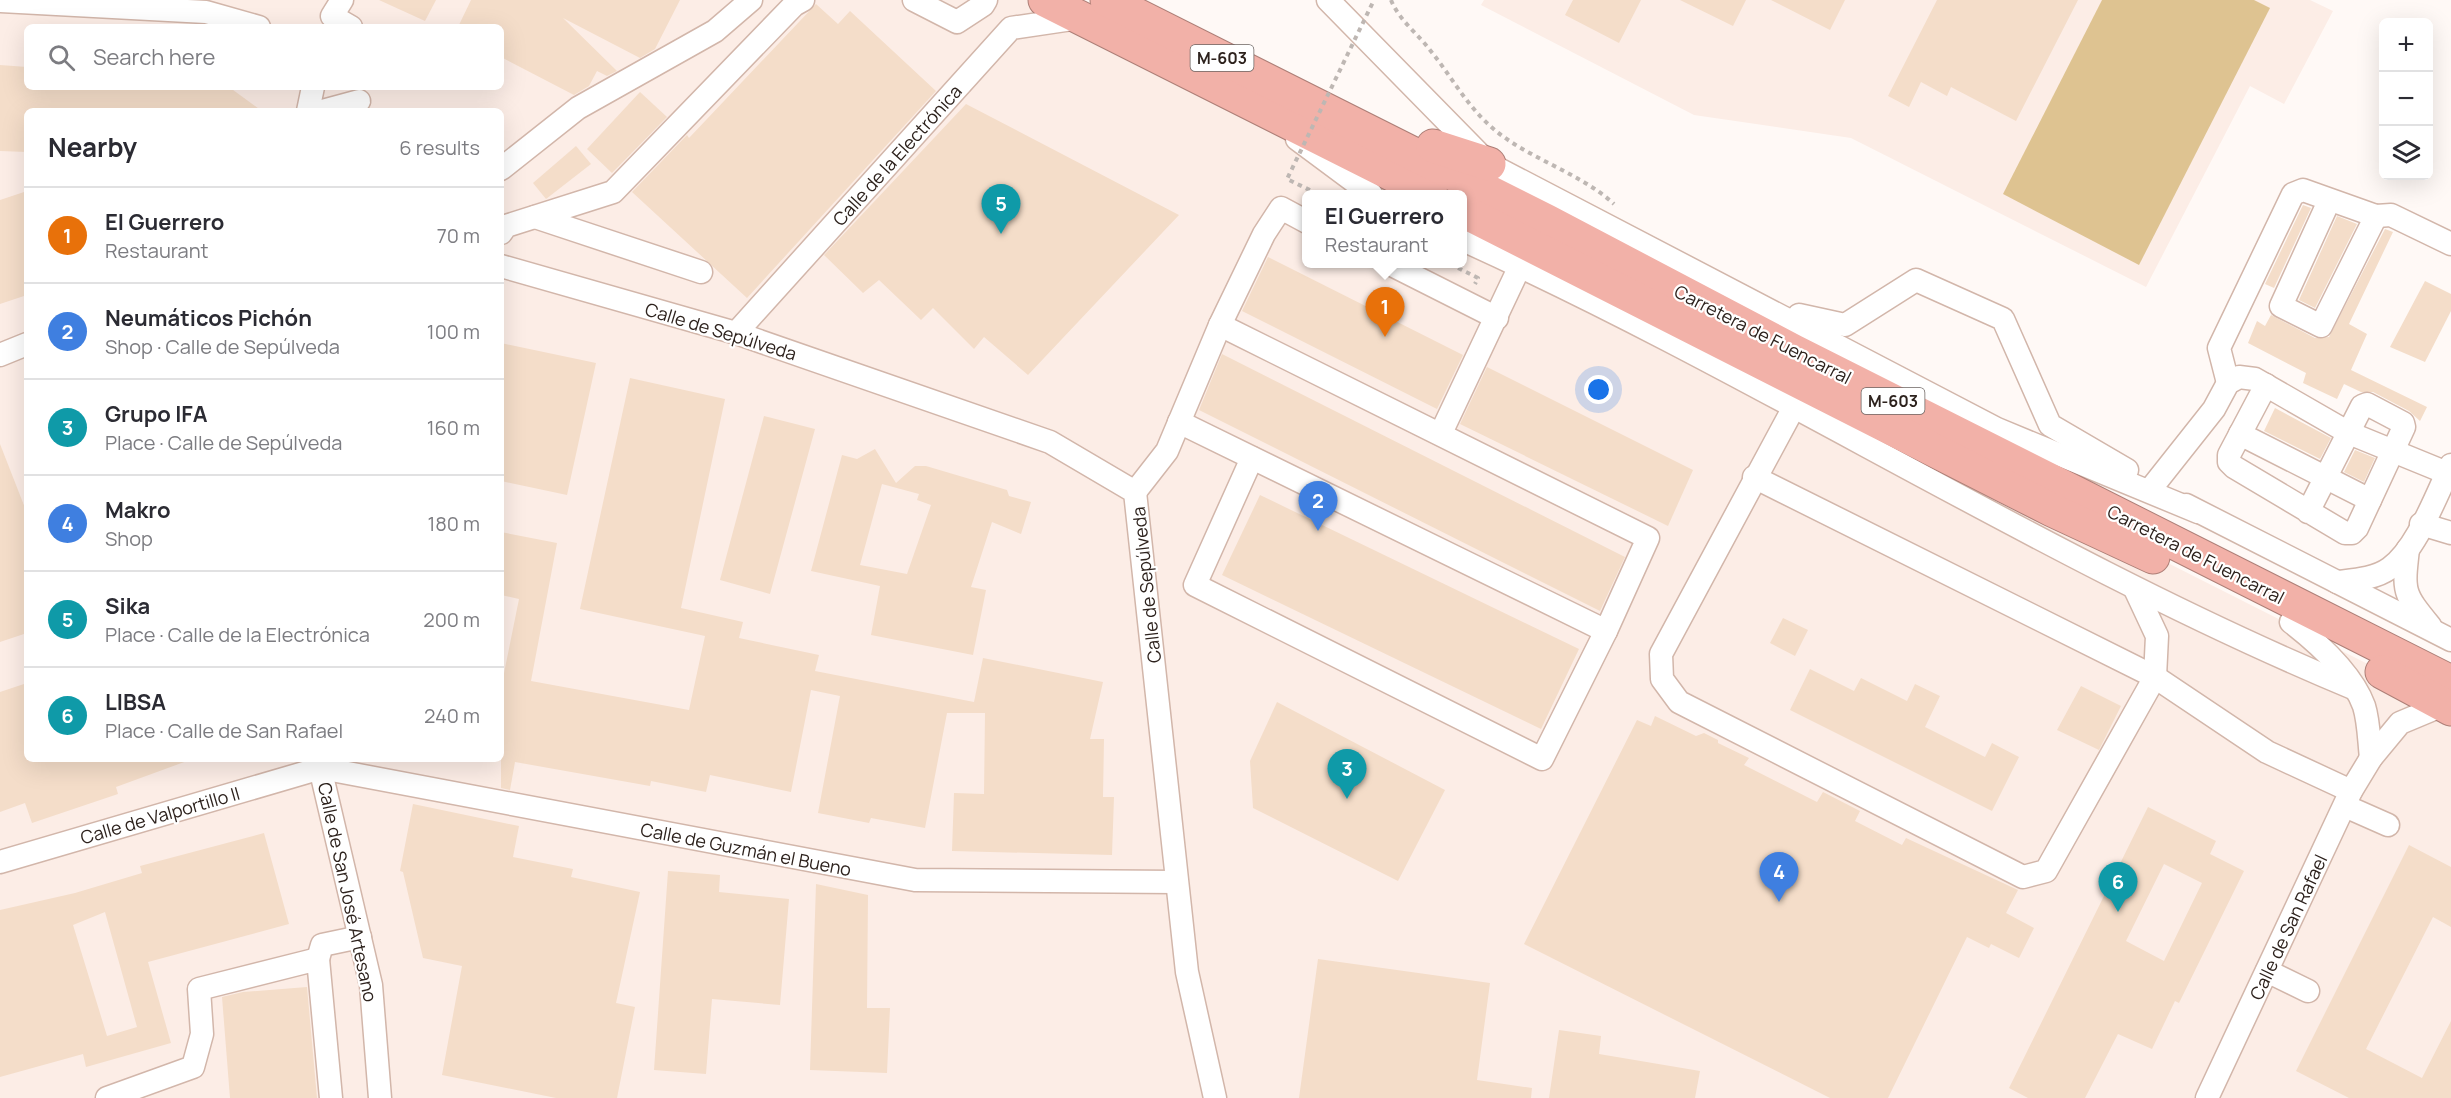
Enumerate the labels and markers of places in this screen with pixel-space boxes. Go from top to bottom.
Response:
pin: 5 [982,184,1020,234]
pin: 1 [1366,288,1404,337]
pin: 2 [1298,482,1338,531]
pin: 3 [1328,750,1366,799]
pin: 4 [1760,852,1798,902]
pin: 6 [2098,862,2138,912]

